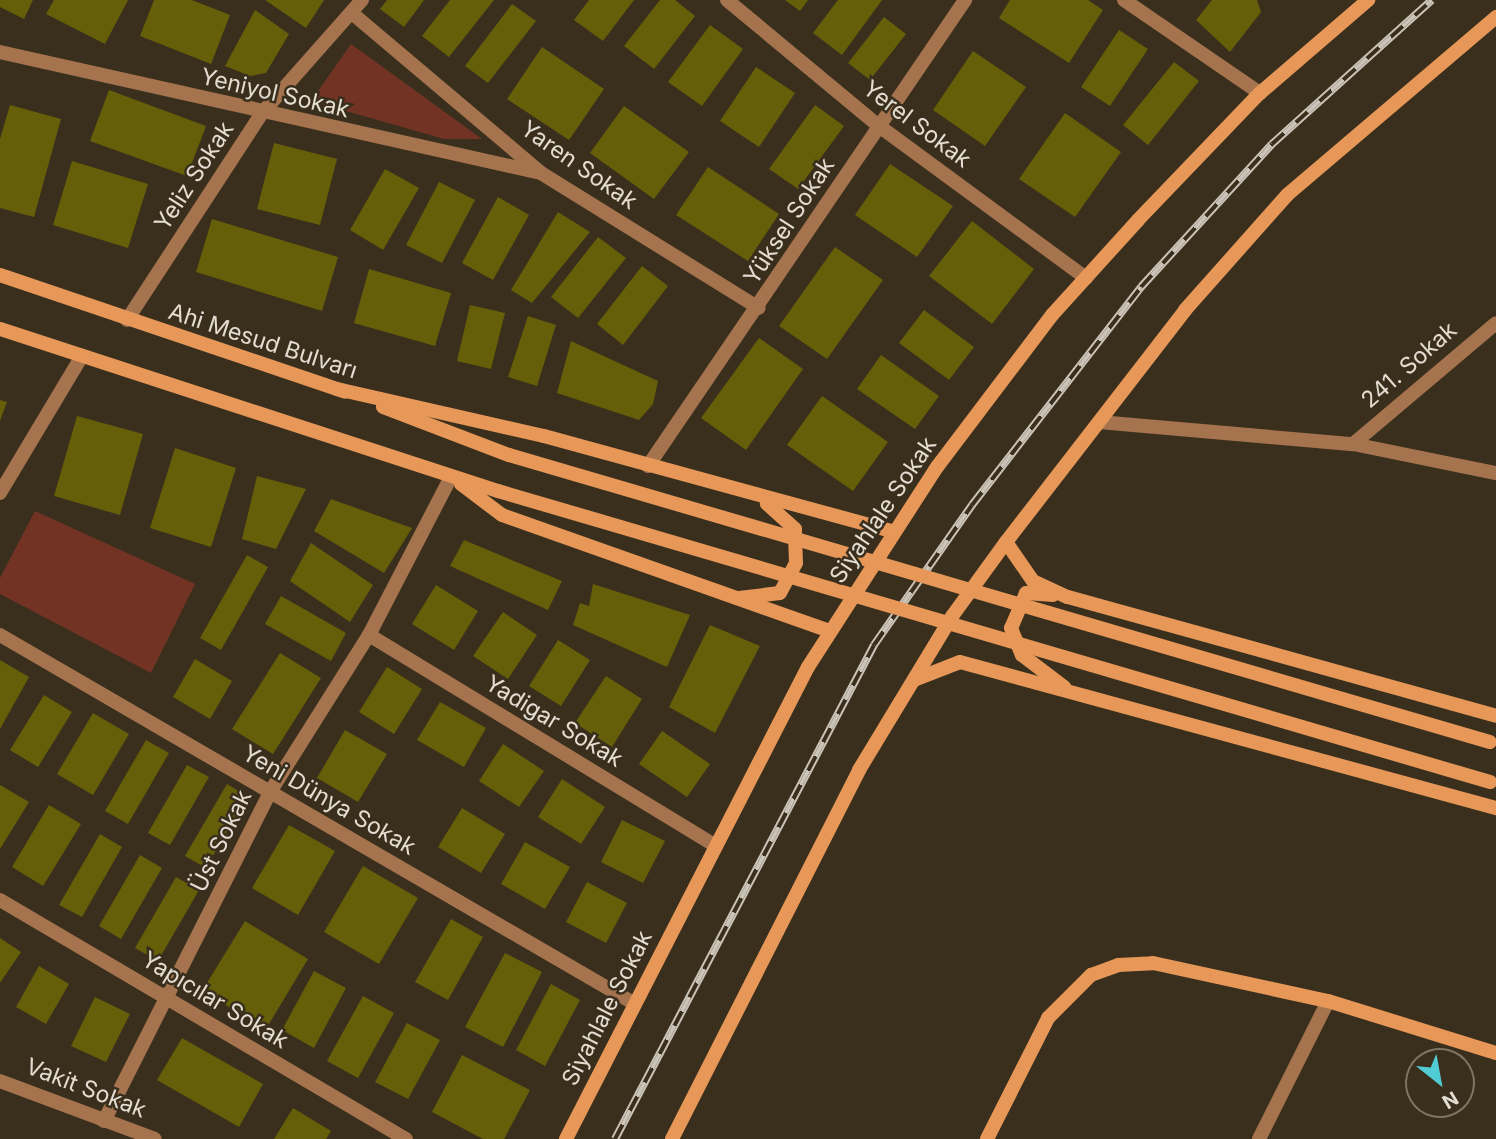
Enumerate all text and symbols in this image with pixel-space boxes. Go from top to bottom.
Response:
street label: Yeniyol Sokak [198,63,352,123]
street label: Yerel Sokak [858,75,976,173]
street label: Yaren Sokak [516,115,642,215]
street label: Yeliz Sokak [149,116,239,236]
street label: Yüksel Sokak [738,153,840,289]
street label: Ahi Mesud Bulvarı [165,297,361,385]
street label: 241. Sokak [1356,316,1462,414]
street label: Siyahlale Sokak [824,432,942,588]
street label: Yadigar Sokak [480,669,628,773]
street label: Yeni Dünya Sokak [238,739,420,861]
street label: Üst Sokak [184,786,258,896]
street label: Siyahlale Sokak [556,926,658,1090]
street label: Yapıcılar Sokak [137,946,293,1054]
north arrow [1405,1048,1475,1118]
street label: Vakit Sokak [22,1052,150,1124]
text: N [1438,1086,1462,1113]

